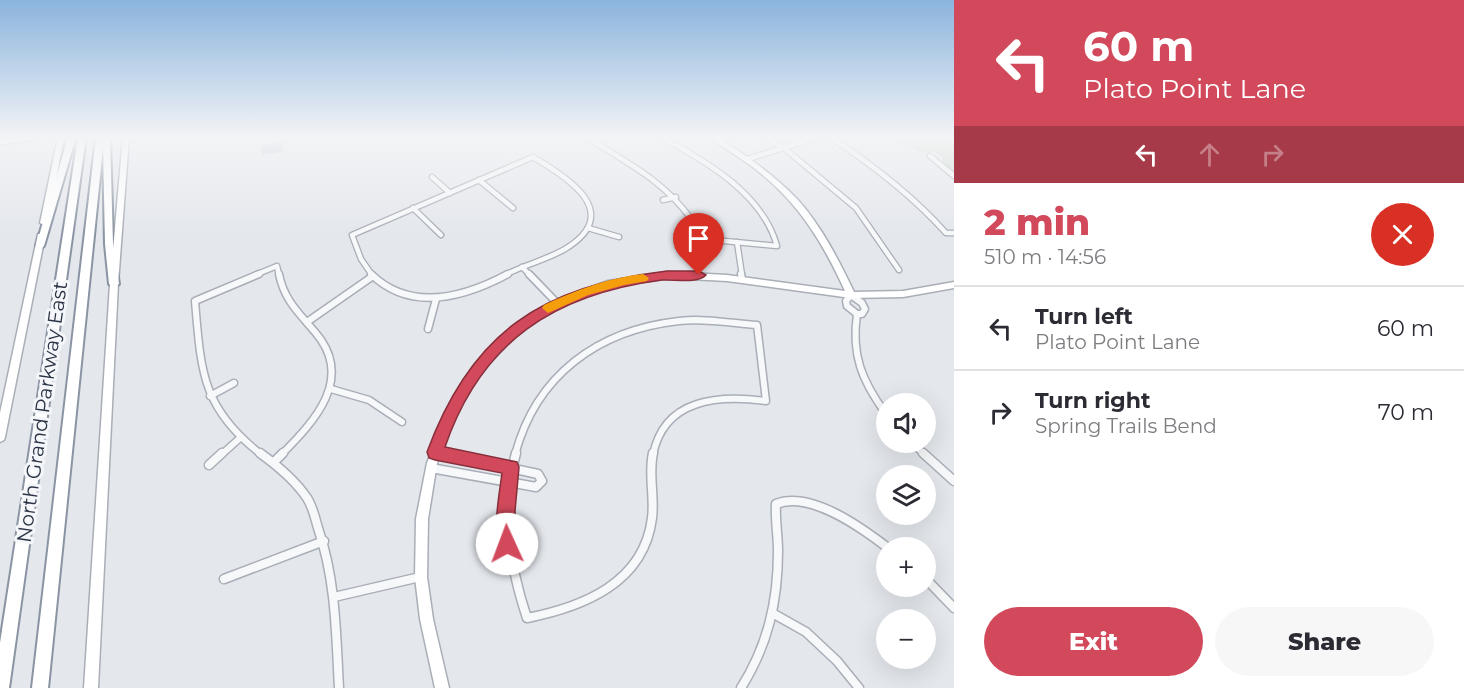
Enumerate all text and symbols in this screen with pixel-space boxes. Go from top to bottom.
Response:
text: 60 m [1083,20,1194,72]
icon: left [984,24,1062,102]
text: Plato Point Lane [1083,72,1306,105]
icon: left [1130,138,1163,171]
icon: ahead [1193,138,1226,171]
icon: right [1256,138,1289,171]
text: 2 min [984,200,1090,244]
button: close [1371,203,1434,266]
pin [673,213,724,275]
icon: arrive [682,222,715,255]
text: 510 m · 14:56 [984,245,1106,269]
street label: North Grand Parkway East [12,280,72,544]
text: Turn left [1035,303,1133,330]
icon: left [984,312,1017,345]
text: 60 m [1377,315,1434,342]
text: Plato Point Lane [1035,330,1200,354]
text: Turn right [1035,387,1150,414]
map controls [876,393,936,669]
button: sound [876,393,936,453]
icon: right [984,396,1017,429]
text: 70 m [1378,399,1434,426]
text: Spring Trails Bend [1035,414,1217,438]
button: layers [876,465,936,525]
position arrow [475,512,539,576]
button: + [876,537,936,597]
button: Exit [984,607,1203,676]
button: Share [1215,607,1434,676]
button: − [876,609,936,669]

